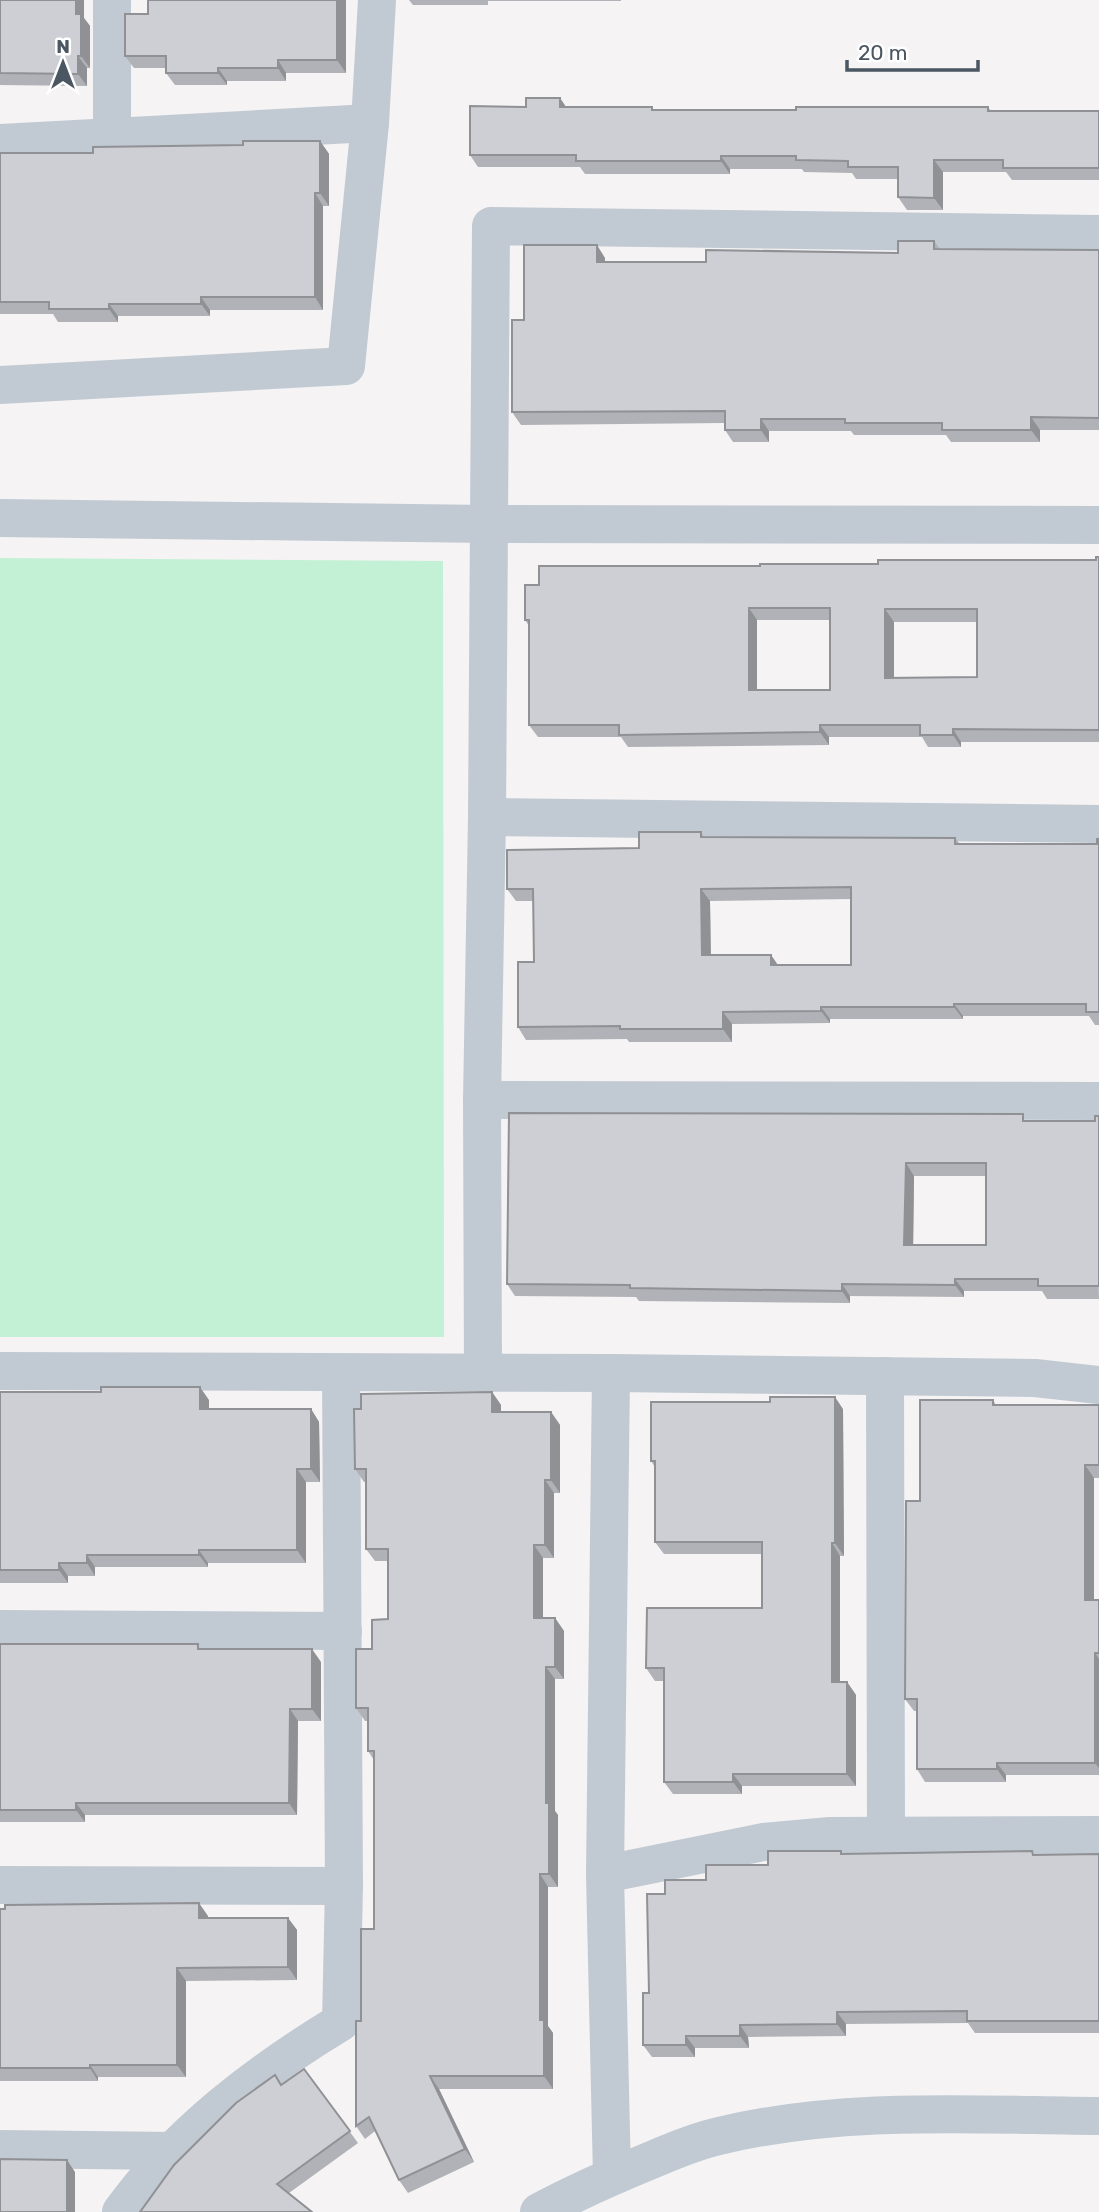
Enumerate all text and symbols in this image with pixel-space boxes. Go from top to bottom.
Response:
north arrow [28,28,98,98]
scale bar [847,28,978,72]
text: N [56,35,70,58]
text: 20 m [858,40,907,65]

